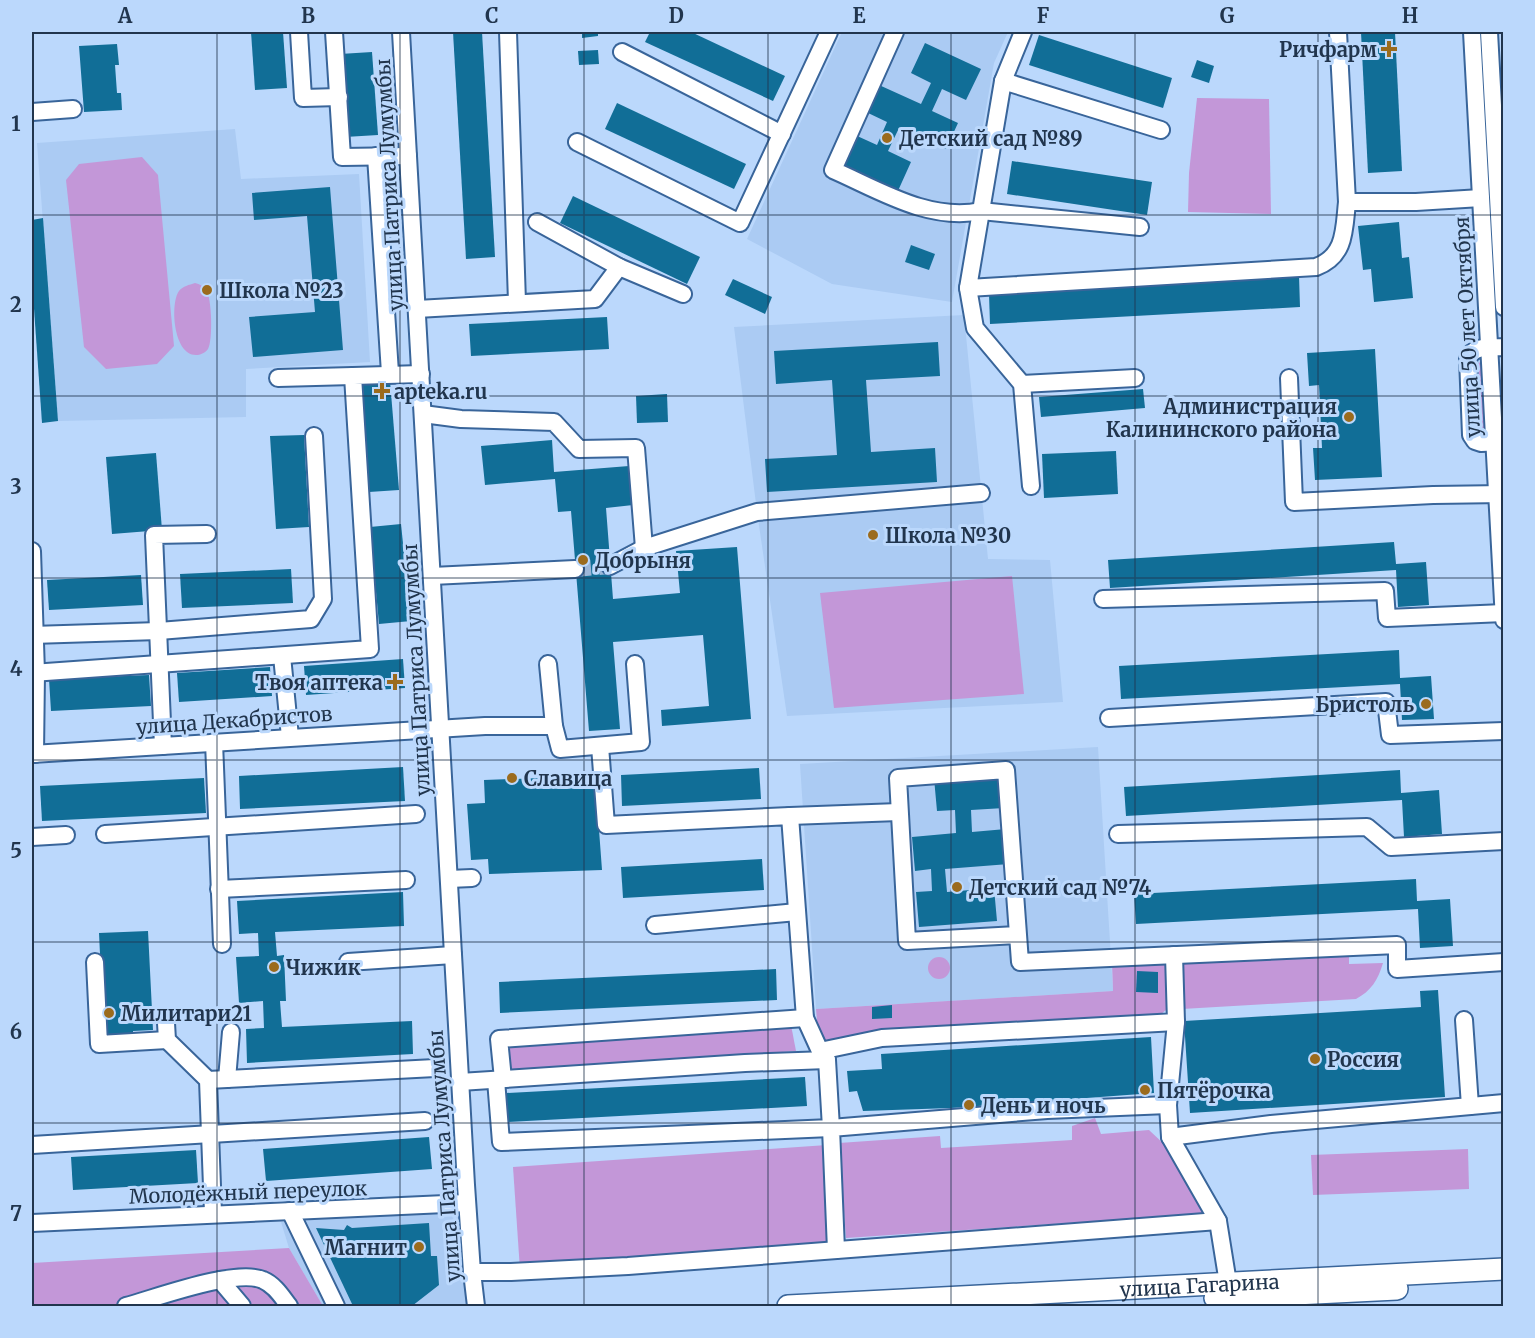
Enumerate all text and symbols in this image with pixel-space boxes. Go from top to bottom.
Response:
text: A [117,3,133,28]
text: B [301,3,315,28]
text: C [485,3,499,28]
text: D [668,3,684,28]
text: E [852,3,866,28]
text: F [1037,3,1050,28]
text: G [1220,3,1235,28]
text: H [1402,3,1418,28]
place label: Ричфарм [1279,37,1377,62]
marker: Ричфарм [1382,42,1396,56]
street label: улица Патриса Лумумбы [370,58,408,312]
text: 1 [11,111,21,136]
place label: Детский сад №89 [899,126,1083,151]
marker: Детский сад №89 [880,131,894,145]
street label: улица 50 лет Октября [1449,216,1485,438]
place label: Школа №23 [219,278,344,303]
marker: Школа №23 [200,283,214,297]
text: 2 [10,292,22,317]
place label: apteka.ru [394,379,487,404]
marker: apteka.ru [375,384,389,398]
place label: Администрация Калининского района [1106,394,1337,442]
marker: Администрация Калининского района [1342,410,1356,424]
text: 3 [10,474,22,499]
place label: Школа №30 [885,523,1011,548]
marker: Школа №30 [866,528,880,542]
street label: улица Патриса Лумумбы [397,543,435,797]
place label: Добрыня [595,548,691,573]
marker: Добрыня [576,553,590,567]
text: 4 [10,656,23,681]
place label: Твоя аптека [255,670,383,695]
marker: Твоя аптека [388,675,402,689]
place label: Бристоль [1315,692,1414,717]
marker: Бристоль [1419,697,1433,711]
street label: улица Декабристов [135,701,333,739]
place label: Славица [524,766,612,791]
marker: Славица [505,771,519,785]
text: 5 [10,838,22,863]
place label: Детский сад №74 [969,875,1152,900]
marker: Детский сад №74 [950,880,964,894]
place label: Чижик [286,955,361,980]
marker: Чижик [267,960,281,974]
place label: Милитари21 [121,1001,252,1026]
marker: Милитари21 [102,1006,116,1020]
text: 6 [10,1019,22,1044]
street label: улица Патриса Лумумбы [423,1029,465,1283]
place label: Россия [1327,1047,1399,1072]
marker: Россия [1308,1052,1322,1066]
place label: Пятёрочка [1157,1078,1271,1103]
marker: Пятёрочка [1138,1083,1152,1097]
place label: День и ночь [981,1093,1106,1118]
marker: День и ночь [962,1098,976,1112]
street label: Молодёжный переулок [128,1175,368,1209]
text: 7 [10,1201,22,1226]
place label: Магнит [325,1235,407,1260]
marker: Магнит [412,1240,426,1254]
street label: улица Гагарина [1119,1268,1280,1301]

